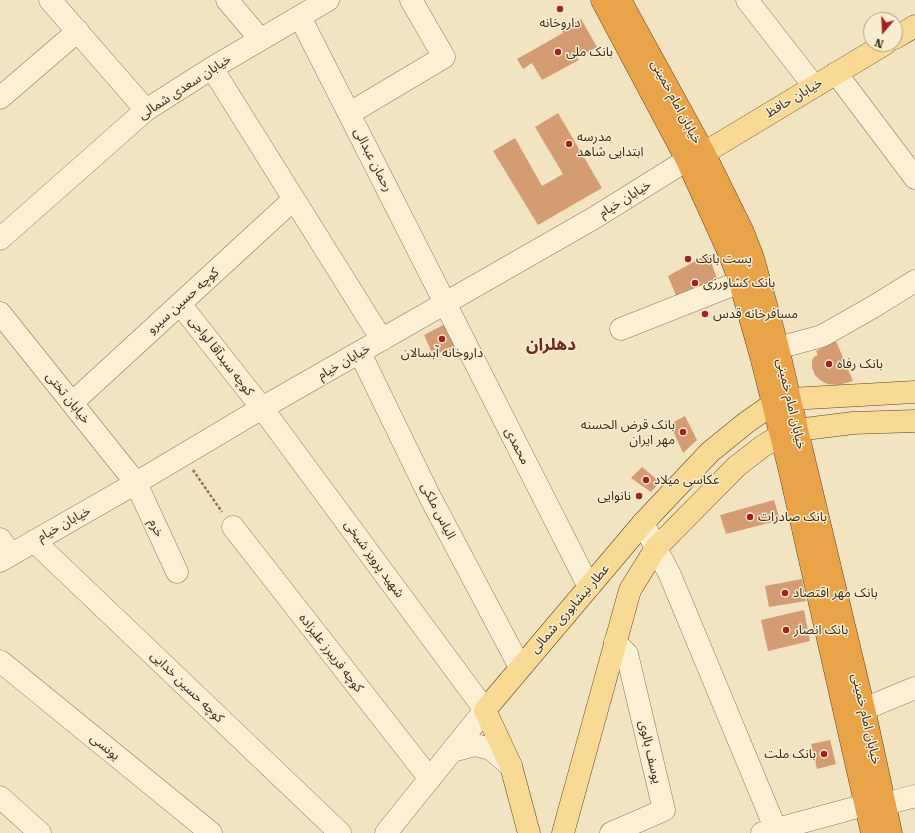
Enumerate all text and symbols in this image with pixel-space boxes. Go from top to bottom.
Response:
marker: داروخانه [555,4,565,14]
north arrow [863,12,903,52]
place label: داروخانه [539,15,581,31]
text: N [873,35,885,50]
place label: بانک ملی [566,44,613,60]
marker: بانک ملی [553,47,563,57]
street label: خیابان سعدی شمالی [136,51,234,123]
street label: خیابان امام خمینی [647,57,705,147]
street label: خیابان حافظ [763,75,825,121]
street label: رحمان عبدالی [350,126,396,194]
place label: مدرسه ابتدایی شاهد [577,129,644,160]
marker: مدرسه ابتدایی شاهد [564,139,574,149]
street label: خیابان خیام [596,177,654,221]
place label: پست بانک [696,251,752,267]
marker: پست بانک [683,254,693,264]
street label: کوچه حسین سیرو [144,265,222,337]
place label: بانک کشاورزی [703,275,775,291]
marker: بانک کشاورزی [690,278,700,288]
place label: مسافرخانه قدس [713,306,798,322]
marker: مسافرخانه قدس [700,309,710,319]
street label: کوچه سیدآقا لواجی [185,313,257,399]
marker: داروخانه آبسالان [437,334,447,344]
district label: دهلران [526,335,576,355]
street label: خیابان خیام [315,341,373,383]
place label: داروخانه آبسالان [401,345,483,361]
place label: بانک رفاه [837,356,883,372]
street label: خیابان امام خمینی [773,357,809,451]
marker: بانک رفاه [824,359,834,369]
street label: خیابان تختی [42,369,94,427]
place label: بانک قرض الحسنه مهر ایران [581,417,675,448]
street label: محمدی [501,425,533,467]
marker: بانک قرض الحسنه مهر ایران [678,427,688,437]
place label: عکاسی میلاد [654,472,720,488]
marker: عکاسی میلاد [641,475,651,485]
street label: الیاس ملکی [417,480,459,542]
place label: نانوایی [598,488,631,504]
marker: نانوایی [634,491,644,501]
street label: خیابان خیام [35,503,93,545]
place label: بانک صادرات [758,509,827,525]
marker: بانک صادرات [745,512,755,522]
street label: خرم [145,516,167,540]
street label: شهید پرویز شیخی [341,517,407,601]
street label: عطار نیشابوری شمالی [527,561,613,657]
place label: بانک مهر اقتصاد [793,585,878,601]
marker: بانک مهر اقتصاد [780,588,790,598]
street label: کوچه فریبرز علیزاده [295,611,367,695]
place label: بانک انصار [794,622,848,638]
marker: بانک انصار [781,625,791,635]
street label: کوچه حسین خدایی [147,648,227,726]
street label: خیابان امام خمینی [848,672,884,766]
street label: یوسف بالوی [635,719,665,785]
street label: یونسی [87,730,123,764]
place label: بانک ملت [764,746,816,762]
marker: بانک ملت [819,749,829,759]

